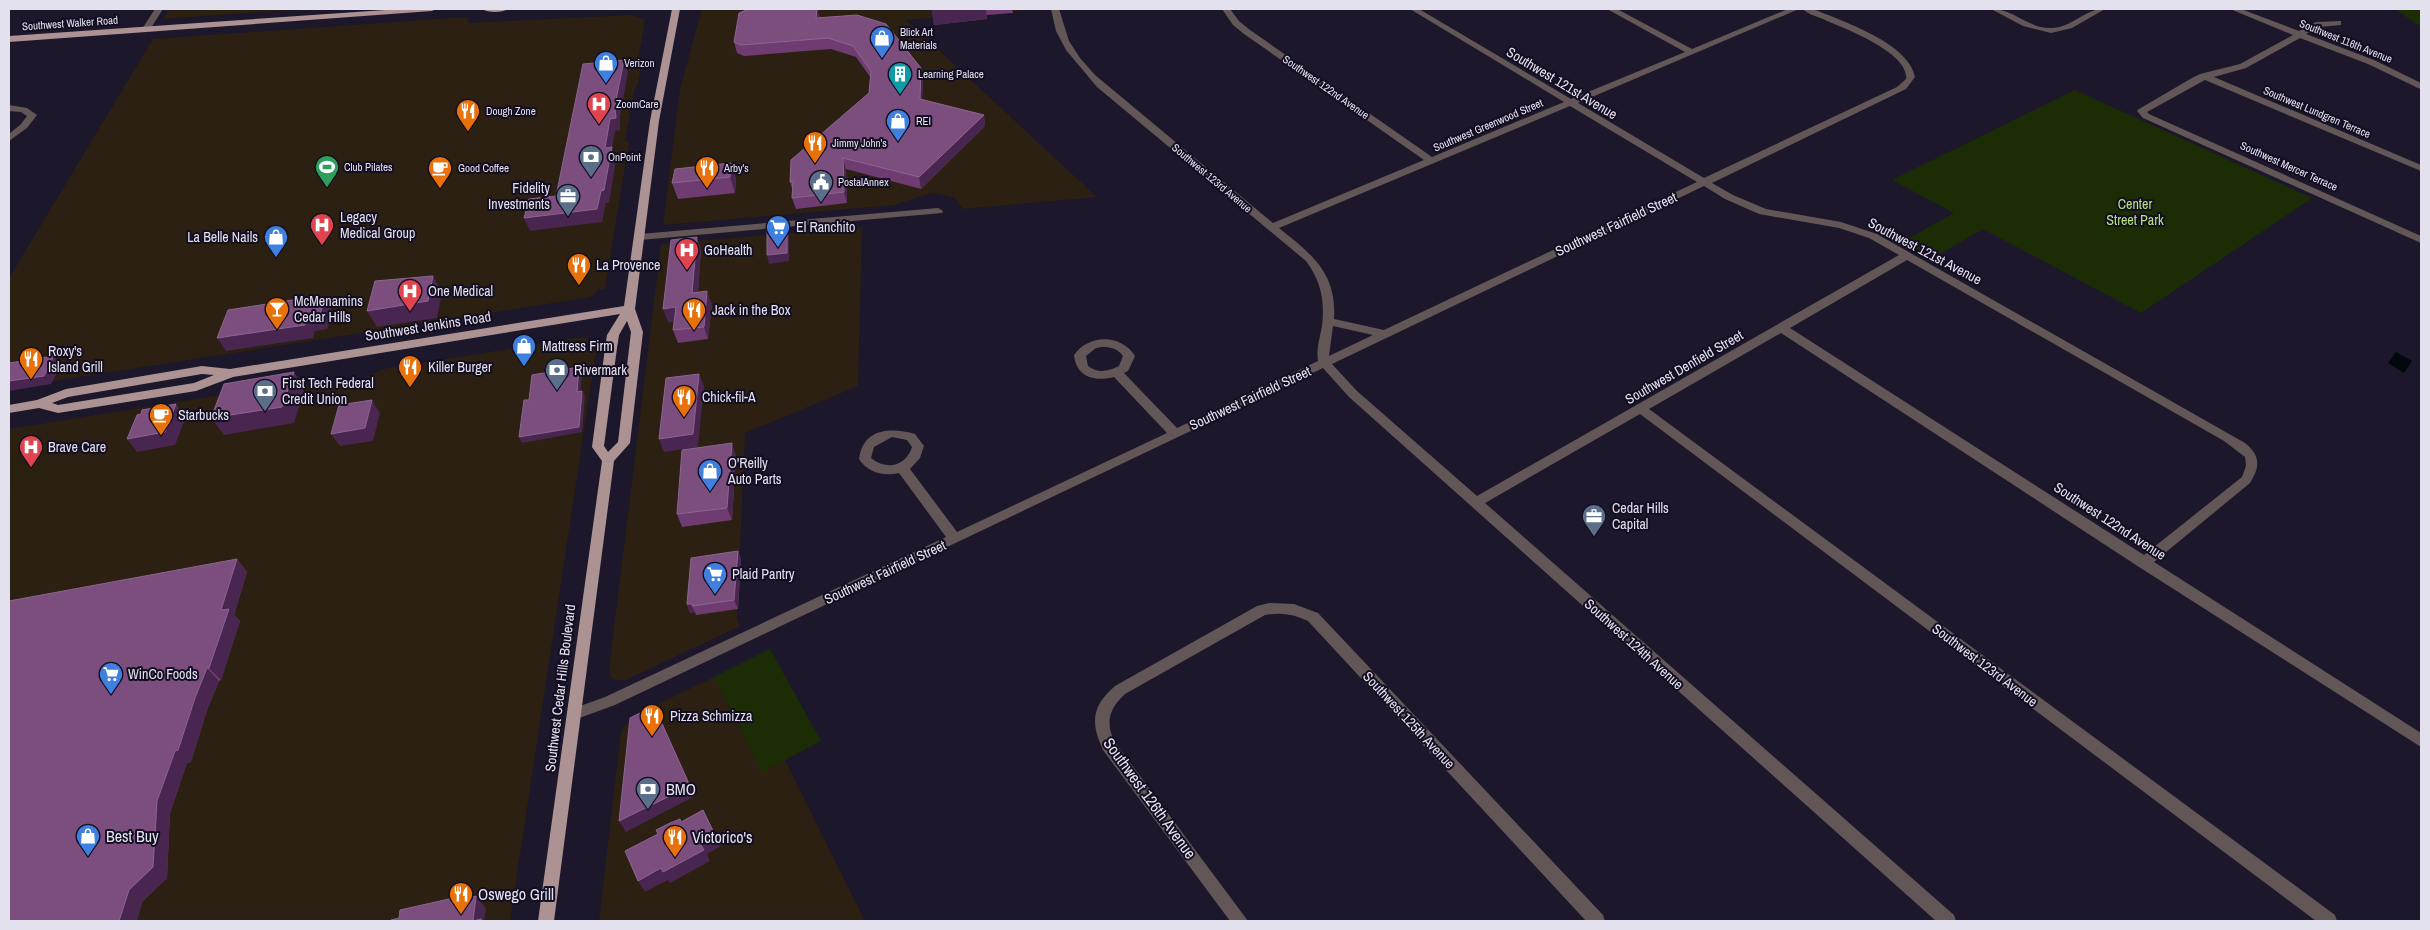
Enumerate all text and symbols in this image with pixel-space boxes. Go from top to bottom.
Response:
street label: Southwest Walker Road [21,13,119,33]
street label: Southwest 116th Avenue [2297,16,2395,66]
shop icon: Blick Art Materials [869,25,895,59]
place label: Blick Art Materials [900,25,938,52]
street label: Southwest 121st Avenue [1503,43,1621,123]
shop icon: Verizon [593,50,619,84]
street label: Southwest 122nd Avenue [1280,52,1372,122]
place label: Verizon [624,56,655,70]
building icon: Learning Palace [887,61,913,95]
place label: Learning Palace [918,67,984,81]
street label: Southwest Lundgren Terrace [2261,83,2373,141]
hospital icon: ZoomCare [586,91,612,125]
street label: Southwest Greenwood Street [1431,95,1545,154]
place label: ZoomCare [616,97,659,111]
restaurant icon: Dough Zone [455,98,481,132]
place label: Dough Zone [486,104,536,118]
shop icon: REI [885,108,911,142]
place label: REI [916,114,931,128]
restaurant icon: Jimmy John's [802,130,828,164]
place label: Jimmy John's [832,136,887,150]
street label: Southwest Mercer Terrace [2238,138,2340,194]
street label: Southwest 123rd Avenue [1169,140,1255,216]
bank icon: OnPoint [578,144,604,178]
place label: OnPoint [608,150,642,164]
sports icon: Club Pilates [314,154,340,188]
cafe icon: Good Coffee [427,155,453,189]
restaurant icon: Arby's [694,155,720,189]
place label: Club Pilates [344,160,393,174]
place label: Good Coffee [458,161,509,175]
place label: Arby's [723,161,749,175]
public building icon: PostalAnnex [808,169,834,203]
place label: PostalAnnex [838,175,889,189]
place label: Fidelity Investments [488,179,550,213]
office icon: Fidelity Investments [555,183,581,217]
street label: Southwest Fairfield Street [1552,188,1680,260]
park label: Center Street Park [2106,195,2164,229]
place label: Legacy Medical Group [340,208,415,242]
hospital icon: Legacy Medical Group [309,212,335,246]
street label: Southwest 121st Avenue [1865,213,1985,289]
supermarket icon: El Ranchito [765,214,791,248]
place label: El Ranchito [796,218,855,236]
shop icon: La Belle Nails [263,224,289,258]
place label: La Belle Nails [187,228,258,246]
hospital icon: GoHealth [674,237,700,271]
place label: GoHealth [704,241,753,259]
restaurant icon: La Provence [566,252,592,286]
place label: La Provence [596,256,660,274]
hospital icon: One Medical [397,278,423,312]
place label: One Medical [428,282,493,300]
place label: McMenamins Cedar Hills [294,292,363,326]
bar icon: McMenamins Cedar Hills [264,296,290,330]
restaurant icon: Jack in the Box [681,297,707,331]
place label: Jack in the Box [712,301,791,319]
street label: Southwest Jenkins Road [364,307,492,345]
street label: Southwest Denfield Street [1622,326,1746,408]
shop icon: Mattress Firm [511,333,537,367]
place label: Mattress Firm [542,337,613,355]
place label: Roxy's Island Grill [48,342,103,376]
restaurant icon: Roxy's Island Grill [18,346,44,380]
restaurant icon: Killer Burger [397,354,423,388]
bank icon: Rivermark [544,357,570,391]
place label: Killer Burger [428,358,492,376]
place label: Rivermark [574,361,627,379]
street label: Southwest Fairfield Street [1186,362,1314,434]
place label: First Tech Federal Credit Union [282,374,374,408]
bank icon: First Tech Federal Credit Union [252,378,278,412]
restaurant icon: Chick-fil-A [671,384,697,418]
place label: Chick-fil-A [702,388,756,406]
cafe icon: Starbucks [148,402,174,436]
place label: Starbucks [178,406,229,424]
hospital icon: Brave Care [18,434,44,468]
place label: Brave Care [48,438,106,456]
place label: O'Reilly Auto Parts [727,454,782,488]
shop icon: O'Reilly Auto Parts [697,458,723,492]
street label: Southwest 122nd Avenue [2051,478,2169,564]
place label: Cedar Hills Capital [1612,499,1669,533]
office icon: Cedar Hills Capital [1581,503,1607,537]
street label: Southwest Fairfield Street [821,536,949,608]
supermarket icon: Plaid Pantry [702,561,728,595]
place label: Plaid Pantry [732,565,795,583]
street label: Southwest 124th Avenue [1581,595,1687,693]
street label: Southwest Cedar Hills Boulevard [541,603,579,773]
street label: Southwest 123rd Avenue [1929,619,2041,711]
supermarket icon: WinCo Foods [98,661,124,695]
place label: WinCo Foods [128,665,198,683]
street label: Southwest 125th Avenue [1359,667,1459,773]
restaurant icon: Pizza Schmizza [639,703,665,737]
place label: Pizza Schmizza [670,707,753,725]
street label: Southwest 126th Avenue [1099,733,1201,863]
bank icon: BMO [635,776,661,810]
place label: BMO [666,778,696,800]
shop icon: Best Buy [75,823,101,857]
restaurant icon: Victorico's [662,824,688,858]
place label: Best Buy [106,825,159,847]
place label: Victorico's [692,826,753,848]
restaurant icon: Oswego Grill [448,881,474,915]
place label: Oswego Grill [478,883,554,905]

